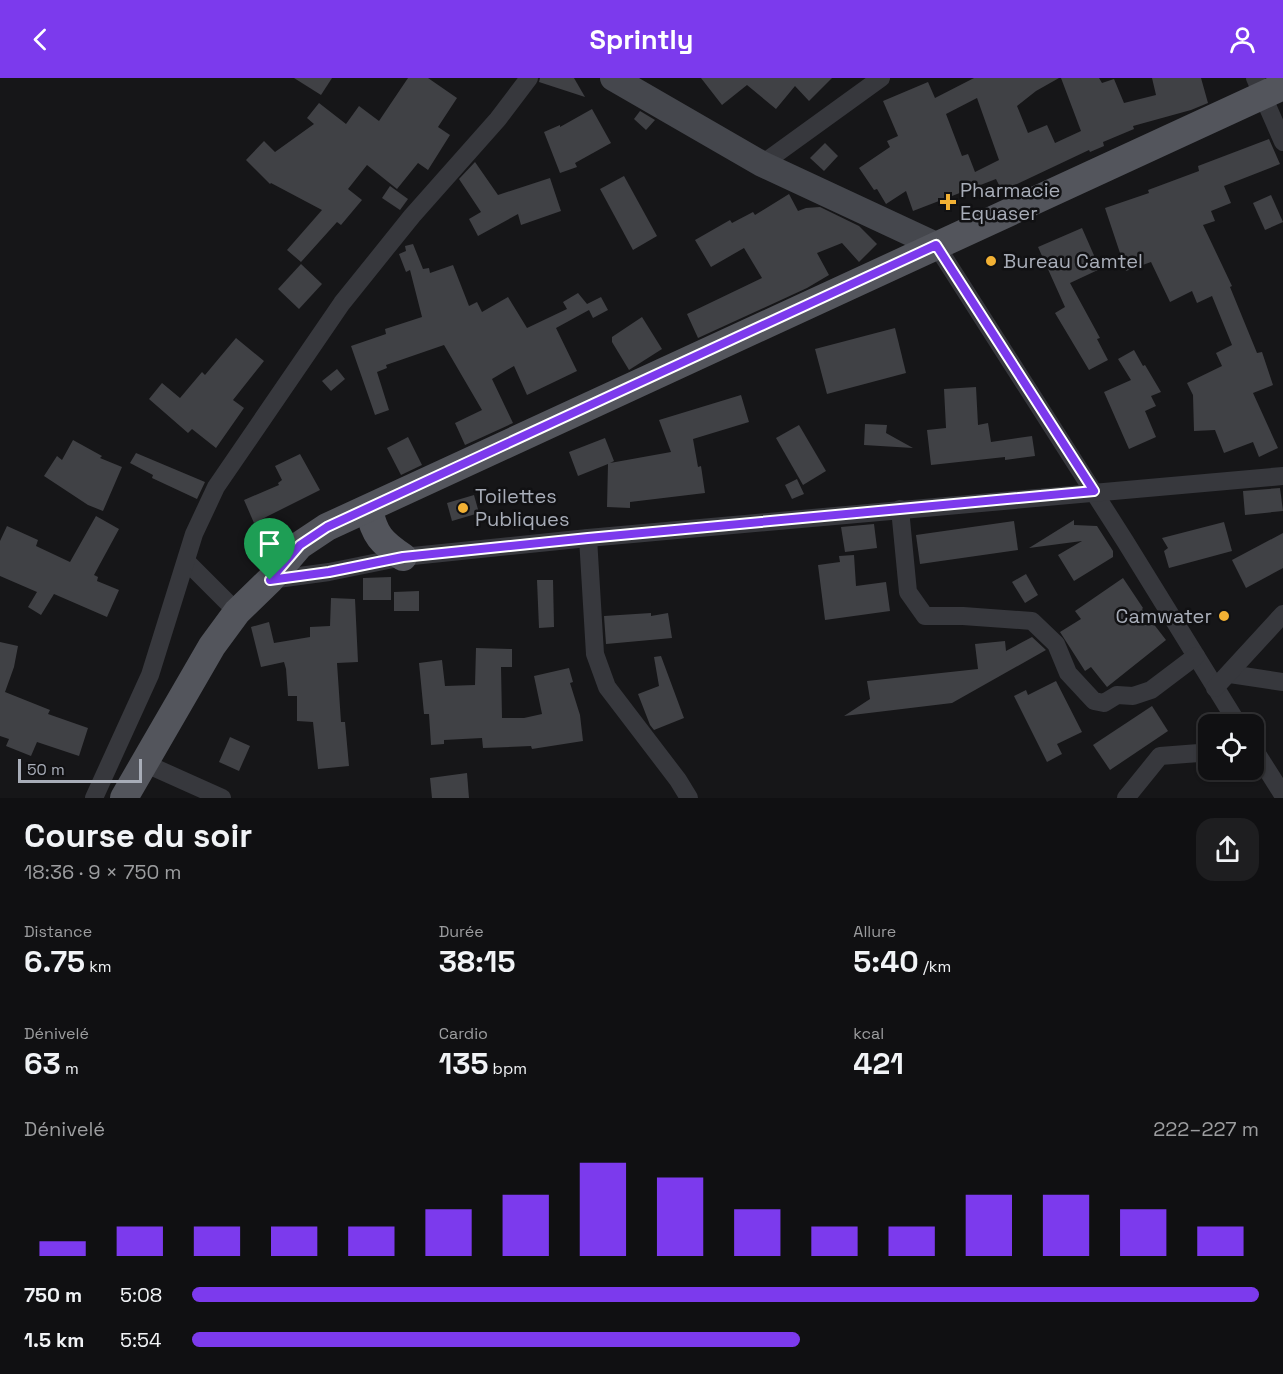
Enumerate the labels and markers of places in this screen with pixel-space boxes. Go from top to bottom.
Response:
place label: Pharmacie Equaser [960,177,1060,226]
marker: Pharmacie Equaser [941,195,955,209]
place label: Bureau Camtel [1003,248,1143,274]
marker: Bureau Camtel [984,254,998,268]
place label: Toilettes Publiques [475,483,569,532]
marker: Toilettes Publiques [456,501,470,515]
pin [244,518,295,580]
place label: Camwater [1116,603,1212,629]
marker: Camwater [1217,609,1231,623]

